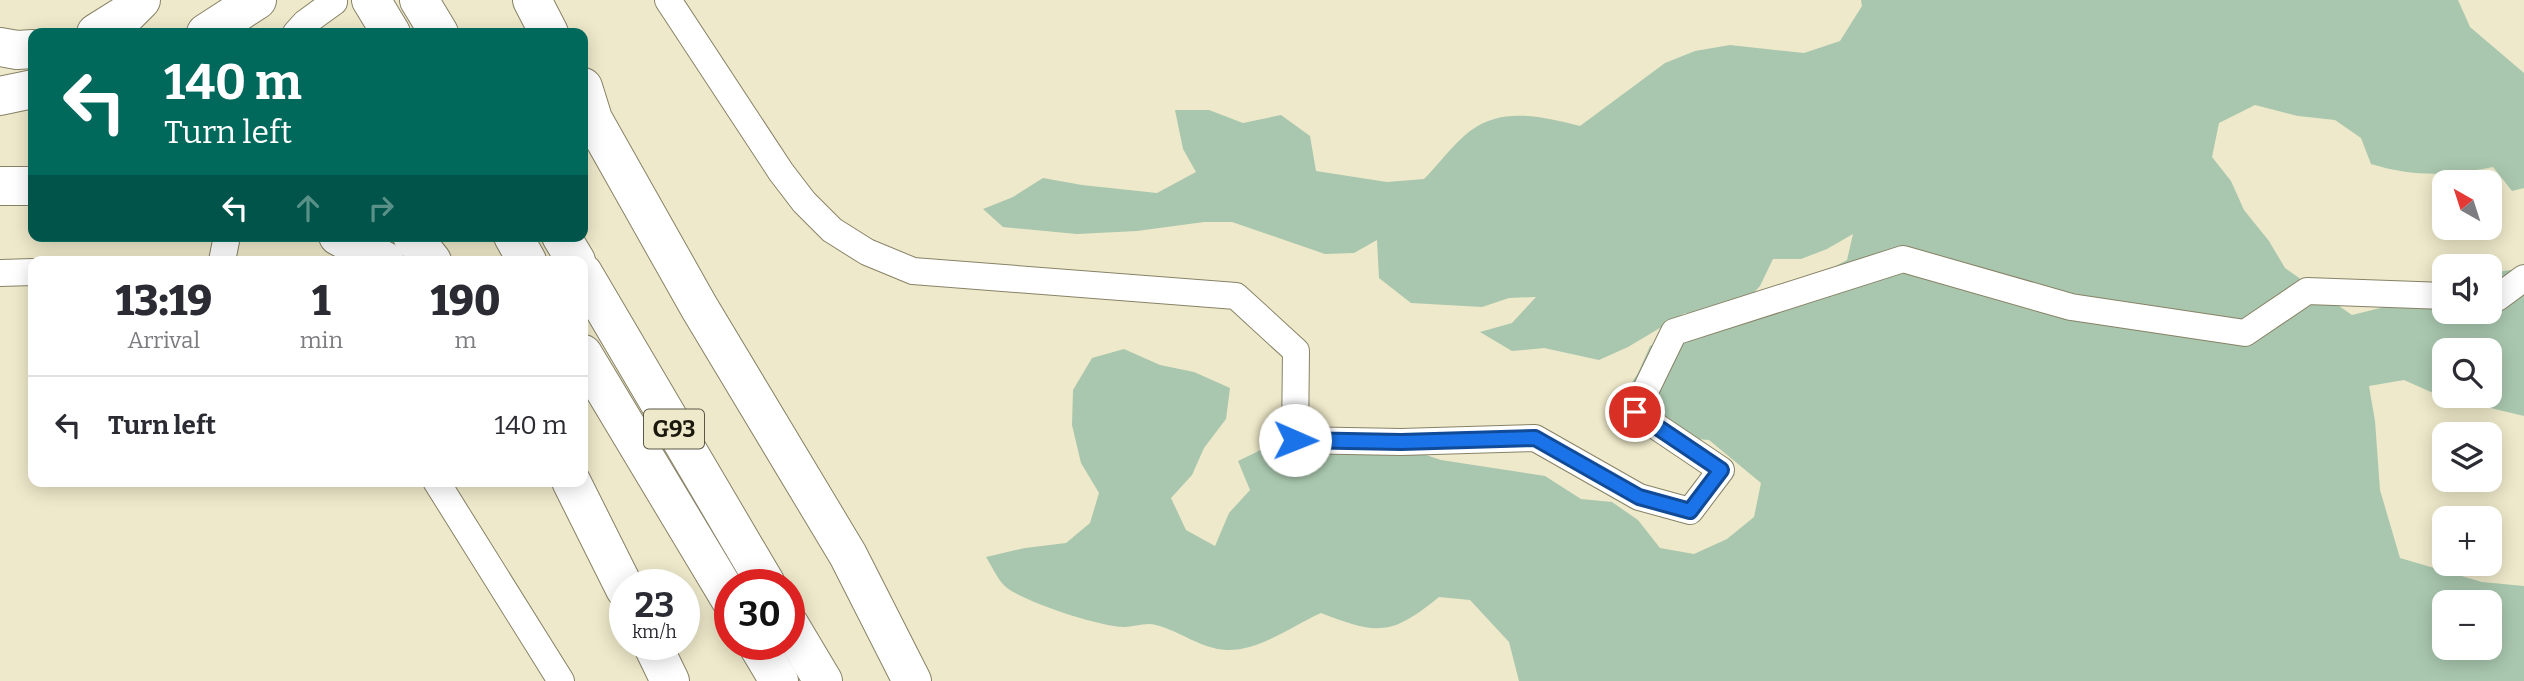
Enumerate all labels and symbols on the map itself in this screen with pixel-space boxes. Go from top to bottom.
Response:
north arrow [2432,170,2502,240]
pin [1605,382,1665,442]
position arrow [1258,403,1332,477]
road number: G93 [644,410,704,448]
speed limit sign: 30 [714,569,805,660]

